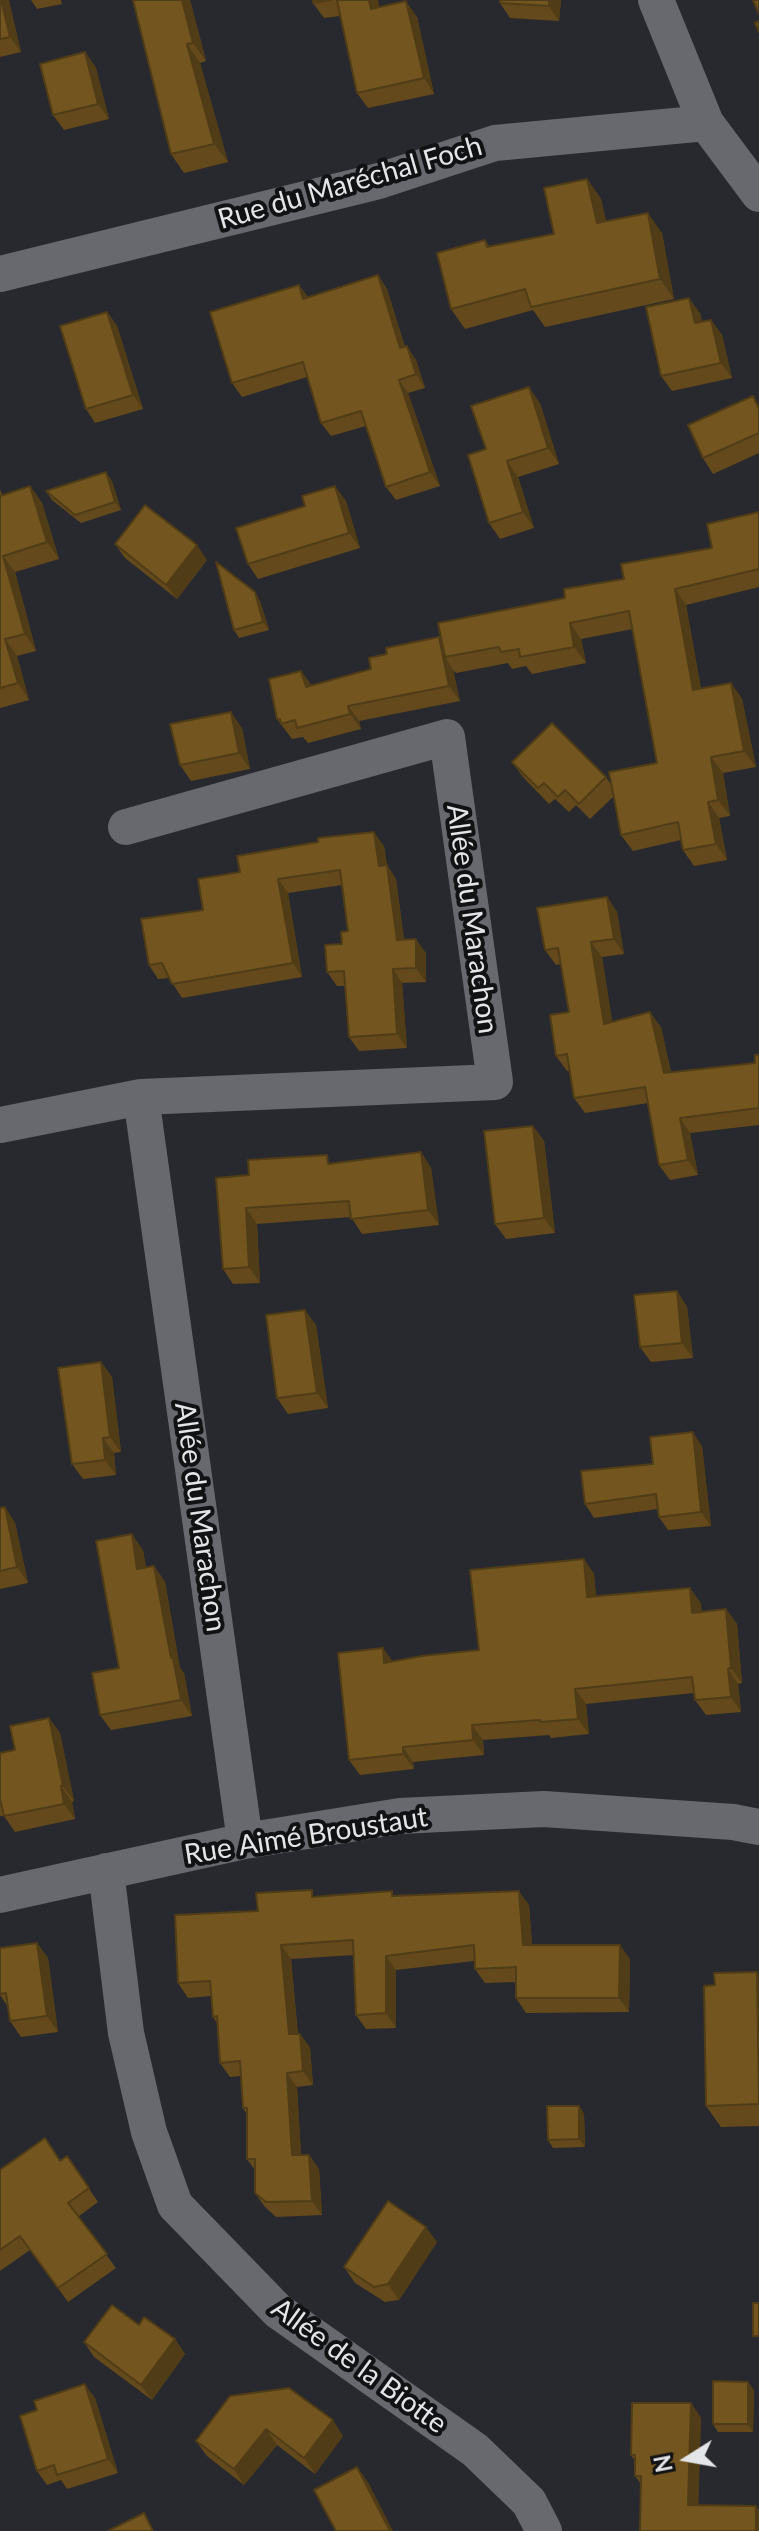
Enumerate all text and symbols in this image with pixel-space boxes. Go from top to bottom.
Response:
street label: Rue du Maréchal Foch [214,129,486,237]
street label: Allée du Marachon [439,802,505,1036]
street label: Allée du Marachon [167,1400,233,1634]
street label: Rue Aimé Broustaut [182,1800,430,1872]
street label: Allée de la Biotte [265,2291,453,2441]
north arrow [647,2419,727,2499]
text: N [648,2453,678,2475]

